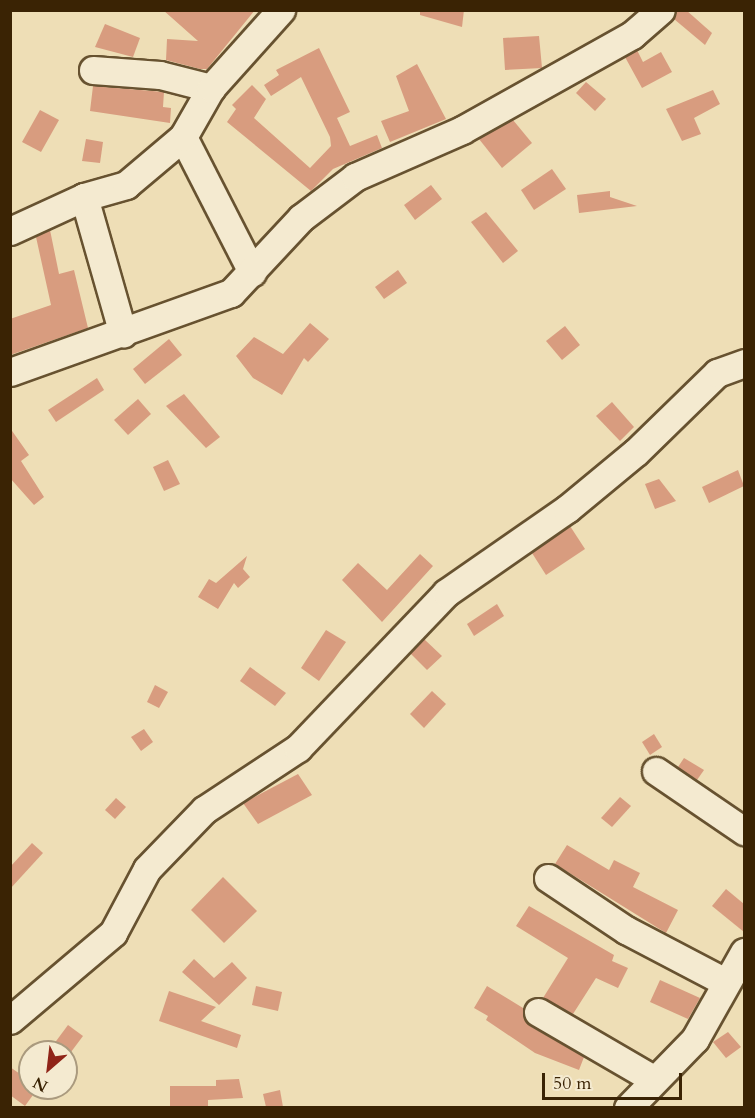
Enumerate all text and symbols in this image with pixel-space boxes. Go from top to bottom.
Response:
north arrow [18,1040,78,1100]
scale bar [545,1061,684,1099]
text: N [29,1071,52,1097]
text: 50 m [553,1071,592,1096]

